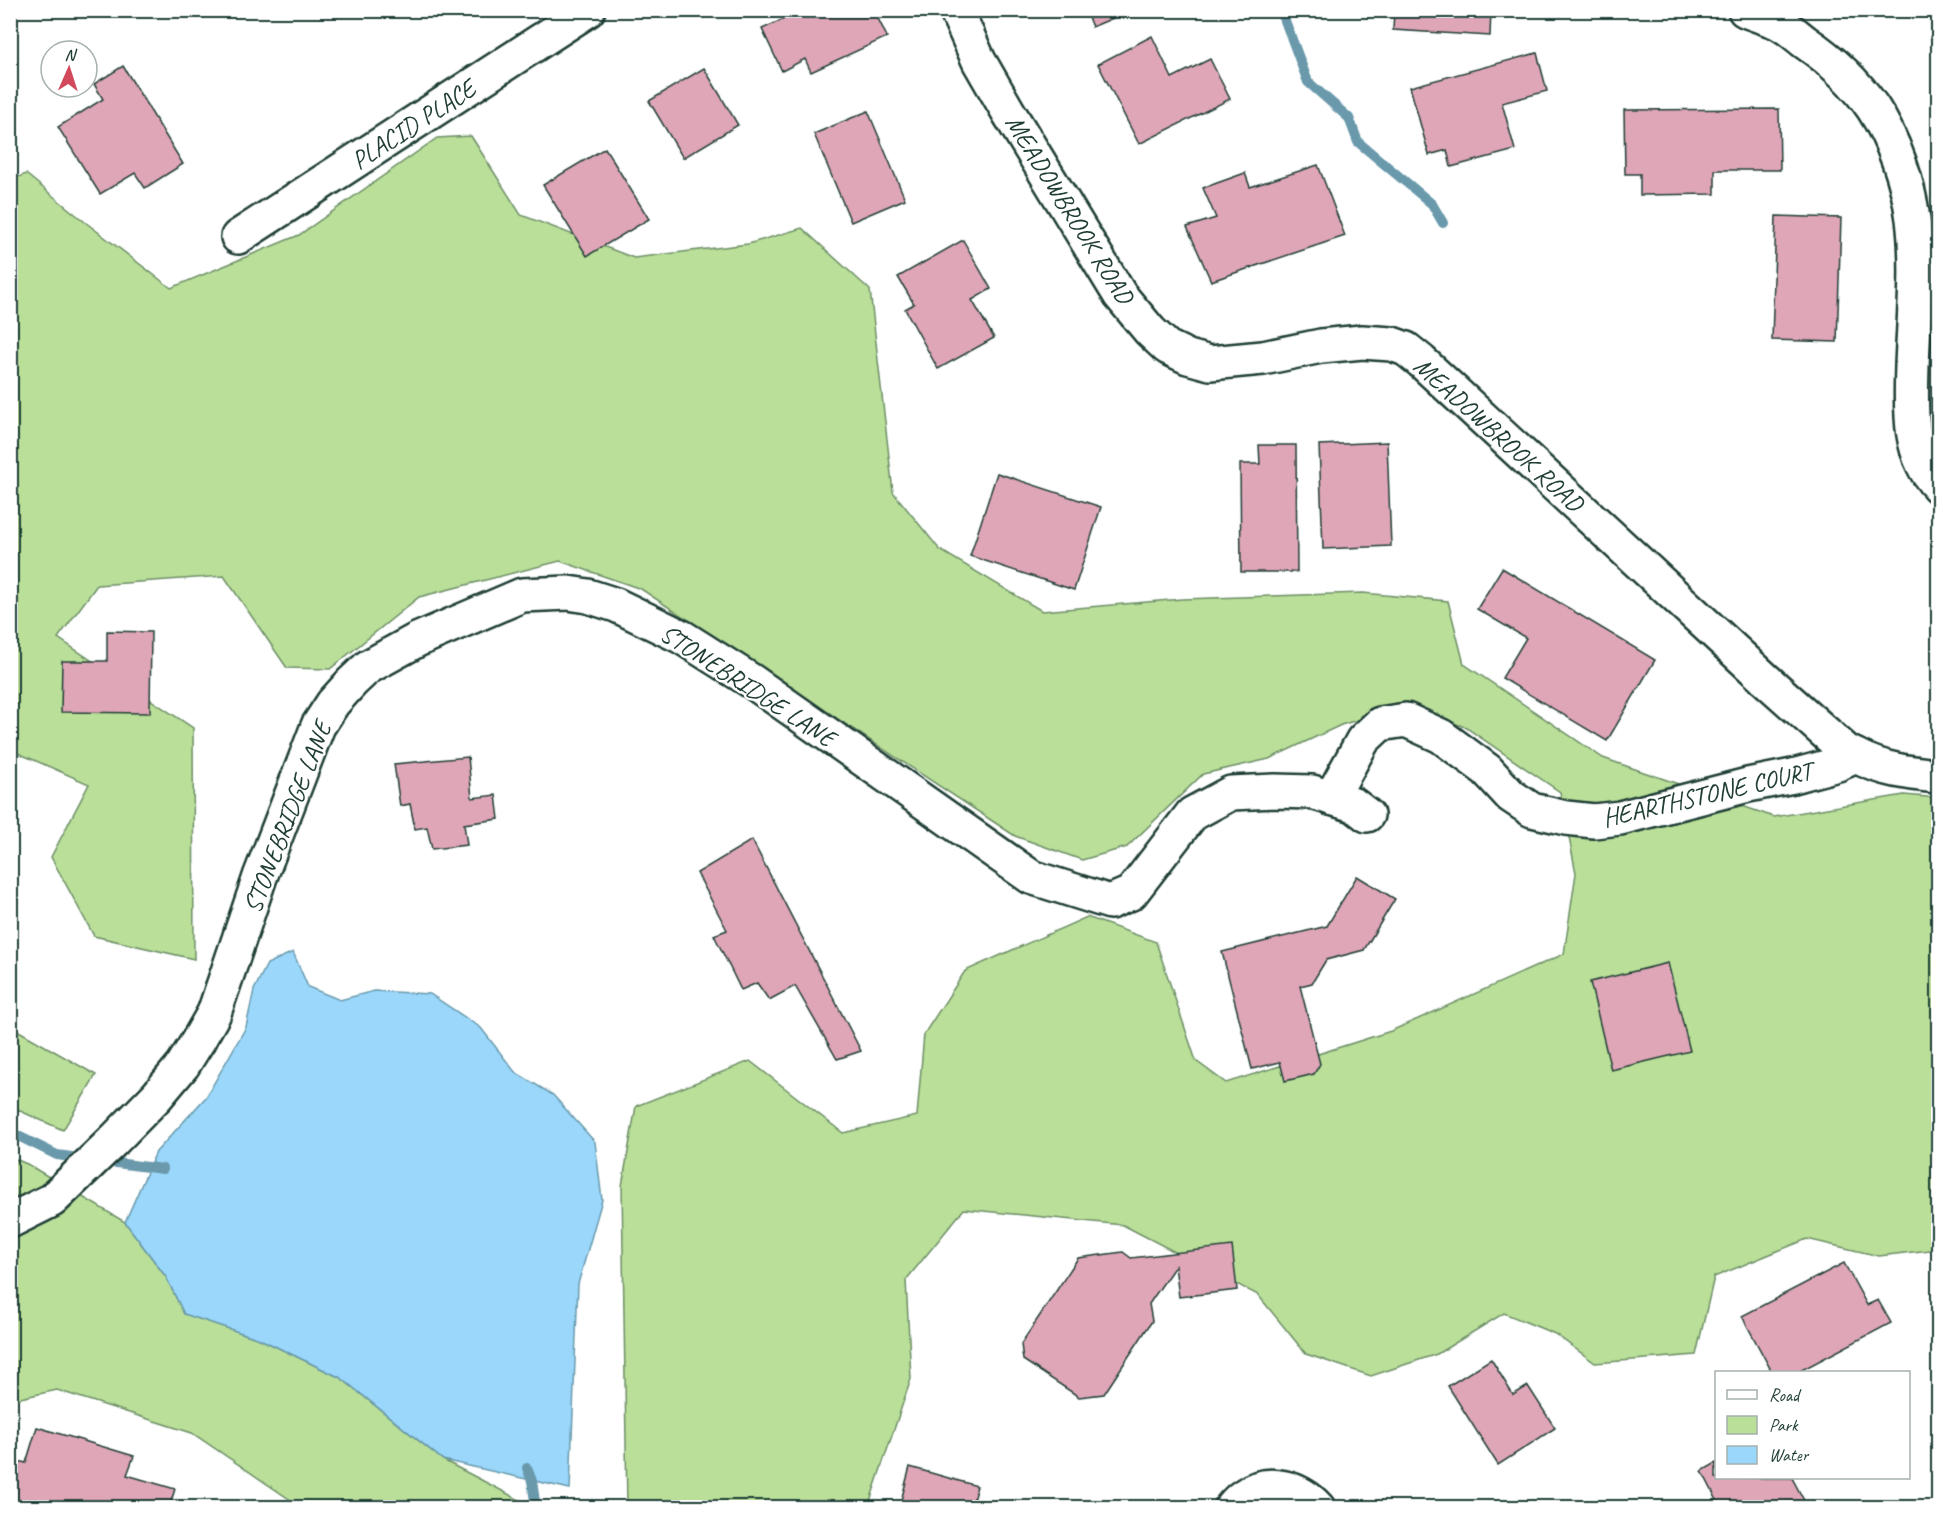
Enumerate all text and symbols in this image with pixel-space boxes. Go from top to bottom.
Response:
north arrow [39,39,99,99]
text: N [64,45,78,65]
street label: PLACID PLACE [345,70,484,177]
street label: MEADOWBROOK ROAD [998,109,1142,312]
street label: MEADOWBROOK ROAD [1407,350,1592,521]
street label: STONEBRIDGE LANE [654,616,845,756]
street label: STONEBRIDGE LANE [236,713,341,918]
street label: HEARTHSTONE COURT [1599,753,1820,835]
legend [1715,1371,1910,1479]
text: Road [1769,1384,1802,1406]
text: Park [1769,1414,1799,1436]
text: Water [1769,1444,1810,1466]

